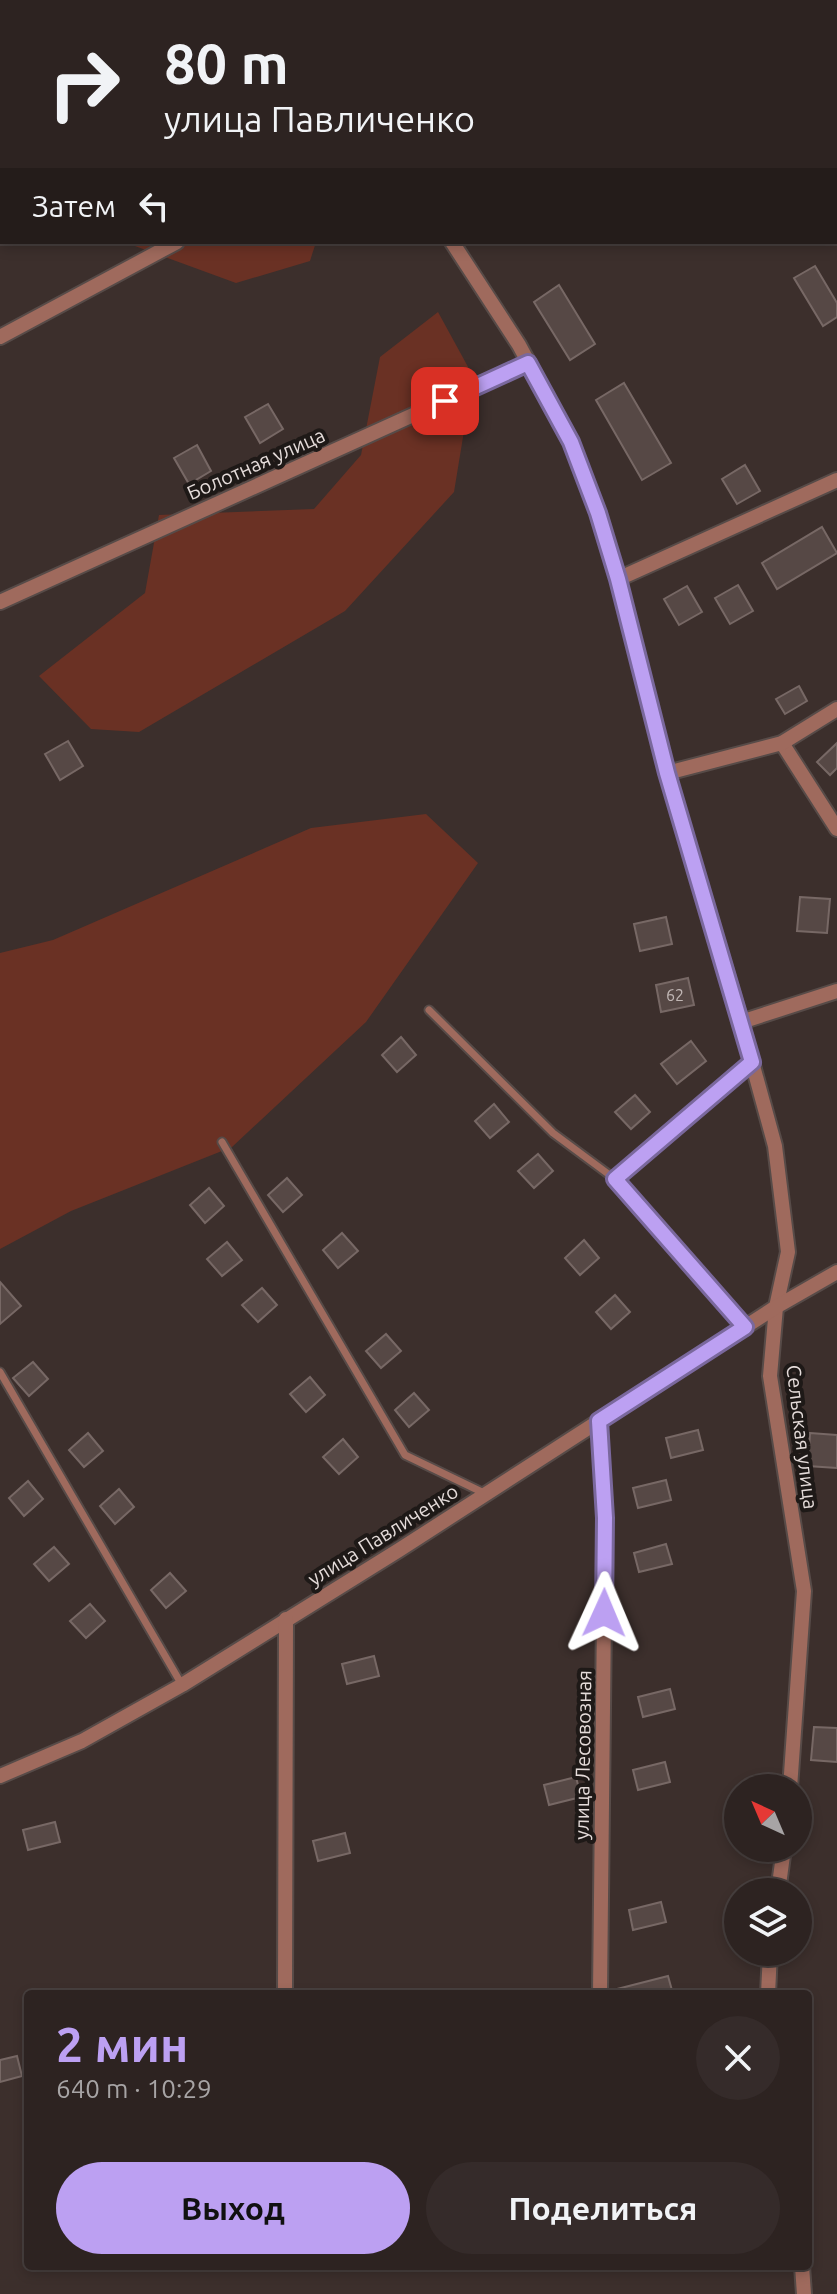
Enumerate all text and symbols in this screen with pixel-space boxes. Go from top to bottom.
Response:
icon: right [32,32,136,136]
text: 80 m [164,32,289,95]
text: улица Павличенко [164,98,475,139]
icon: left [132,184,176,228]
text: Затем [32,189,116,223]
pin [411,367,479,435]
icon: arrive [423,379,467,423]
street label: Болотная улица [183,423,328,504]
house number: 62 [666,986,684,1004]
street label: Сельская улица [782,1363,823,1510]
street label: улица Павличенко [303,1479,462,1590]
position arrow [562,1571,646,1655]
street label: улица Лесовозная [570,1670,595,1840]
north arrow [724,1774,812,1862]
map controls [724,1774,812,1966]
button: layers [724,1878,812,1966]
button: close [696,2016,780,2100]
text: 2 мин [56,2017,188,2071]
text: 640 m · 10:29 [56,2074,212,2103]
button: Выход [56,2162,410,2254]
button: Поделиться [426,2162,780,2254]

